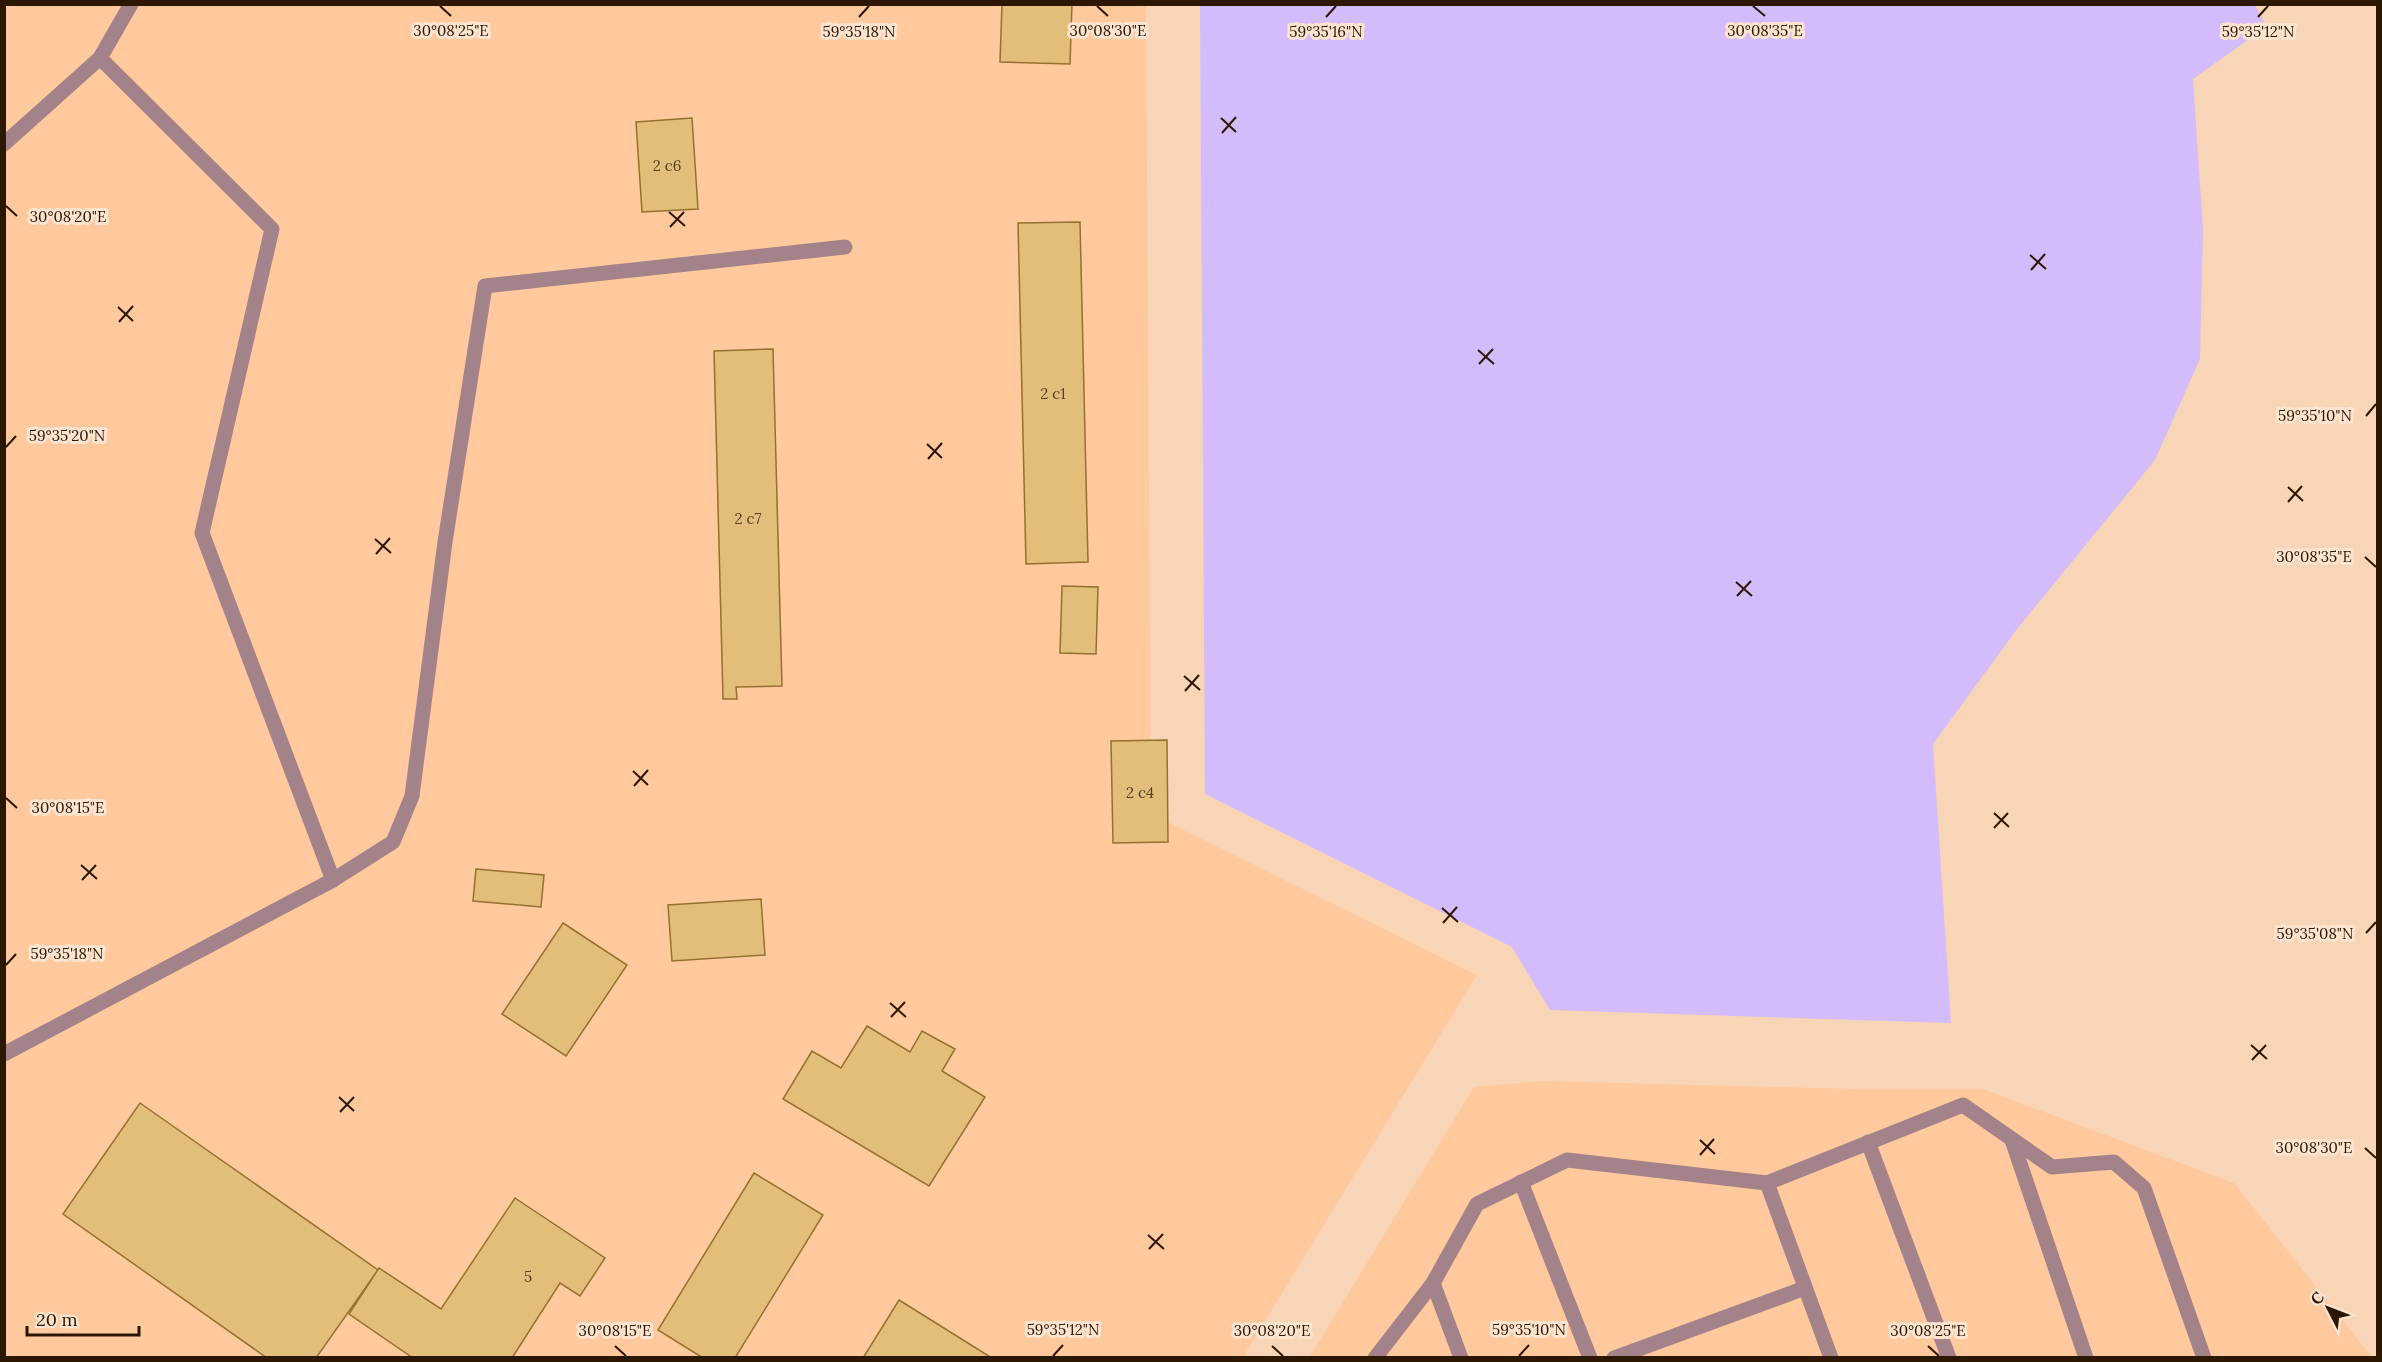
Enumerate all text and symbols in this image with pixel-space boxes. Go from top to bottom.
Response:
text: 30°08'25"E [413,21,489,40]
text: 30°08'30"E [1070,21,1146,40]
text: 30°08'35"E [1727,21,1803,40]
text: 59°35'18"N [822,22,896,41]
text: 59°35'16"N [1289,22,1363,41]
text: 59°35'12"N [2222,22,2294,41]
house number: 2 с6 [653,156,681,175]
text: 30°08'20"E [30,207,106,226]
house number: 2 с1 [1040,384,1066,403]
text: 59°35'10"N [2278,406,2352,425]
text: 59°35'20"N [29,426,105,445]
house number: 2 с7 [735,509,762,528]
text: 30°08'35"E [2276,547,2352,566]
house number: 2 с4 [1126,783,1154,802]
text: 30°08'15"E [32,798,104,817]
text: 59°35'08"N [2277,924,2353,943]
text: 59°35'18"N [30,944,104,963]
text: 30°08'30"E [2276,1138,2352,1157]
house number: 5 [524,1267,532,1286]
north arrow [2298,1278,2358,1338]
text: С [2306,1287,2328,1309]
scale bar [27,1299,140,1337]
text: 20 m [36,1308,78,1331]
text: 59°35'12"N [1027,1320,1099,1339]
text: 59°35'10"N [1492,1320,1566,1339]
text: 30°08'15"E [579,1321,651,1340]
text: 30°08'20"E [1234,1321,1310,1340]
text: 30°08'25"E [1890,1321,1966,1340]

